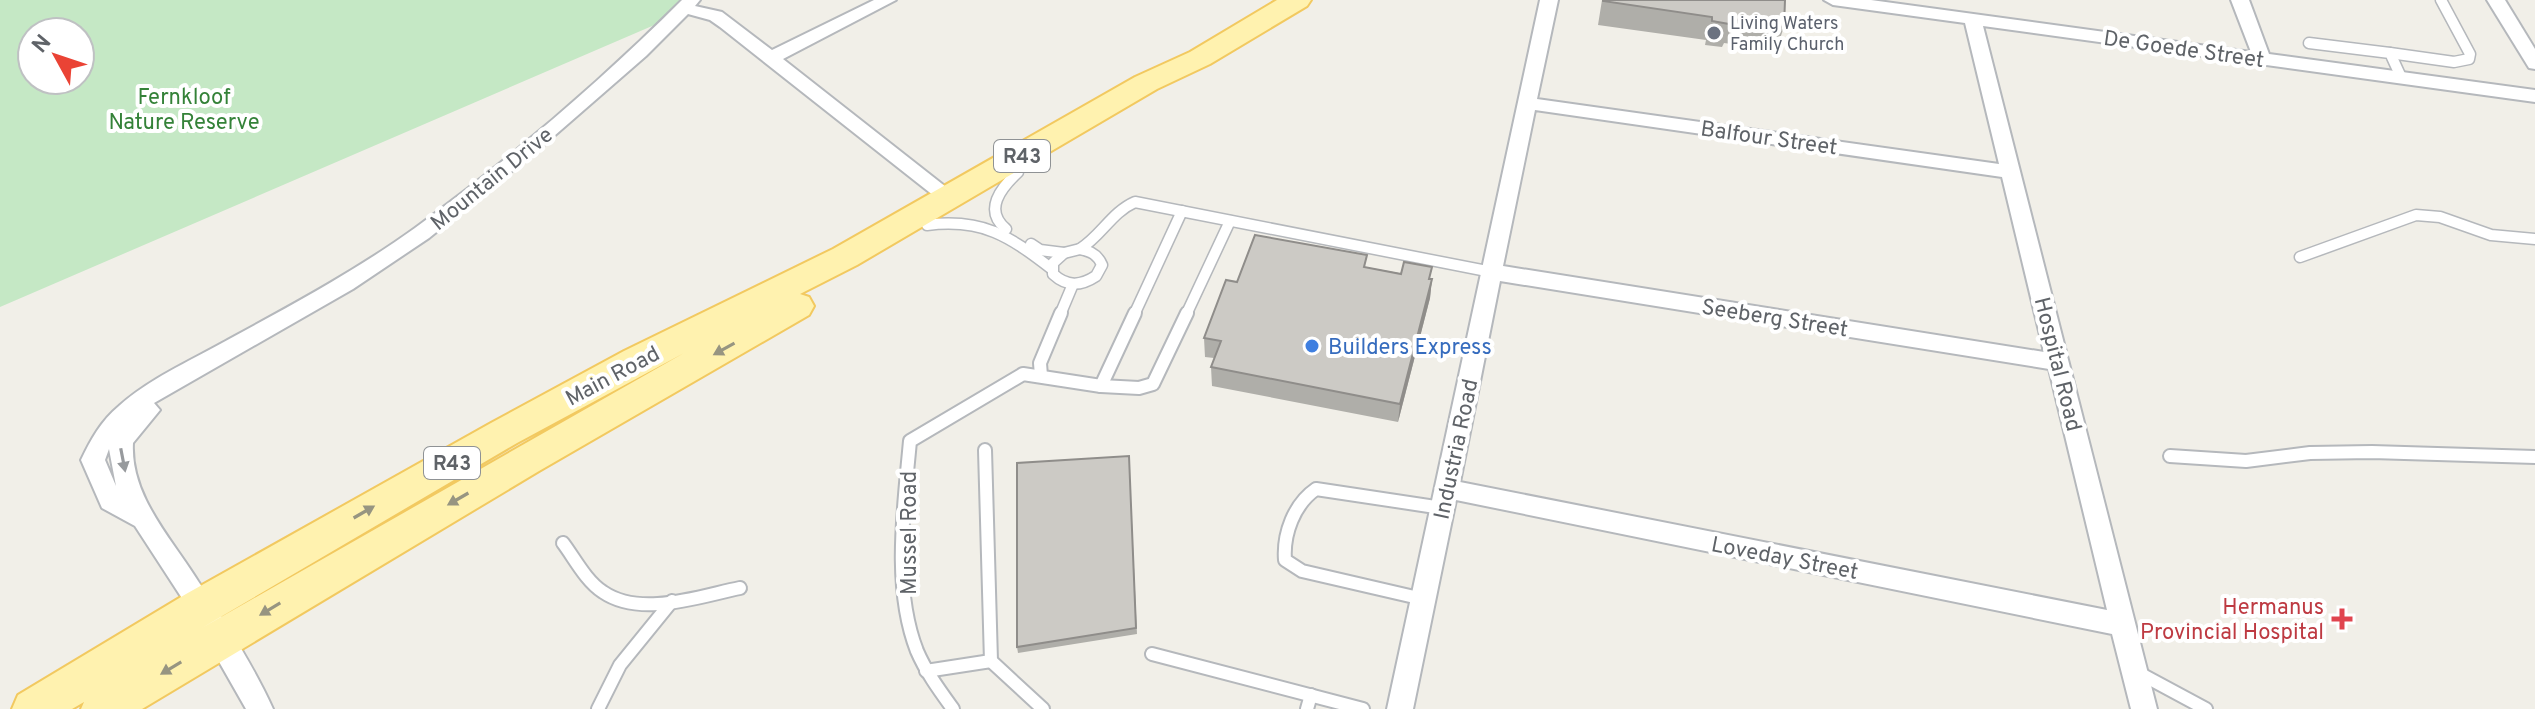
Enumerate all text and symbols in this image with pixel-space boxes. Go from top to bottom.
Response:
place label: Living Waters Family Church [1730,13,1844,57]
north arrow [16,16,96,96]
marker: Living Waters Family Church [1705,24,1723,42]
street label: De Goede Street [2102,26,2266,75]
text: N [27,30,58,59]
park label: Fernkloof Nature Reserve [108,85,260,137]
street label: Balfour Street [1699,117,1839,162]
street label: Mountain Drive [426,122,559,237]
road number: R43 [994,140,1050,172]
street label: Seeberg Street [1700,295,1850,344]
street label: Hospital Road [2027,295,2086,435]
place label: Builders Express [1328,335,1492,362]
marker: Builders Express [1303,337,1321,355]
street label: Main Road [562,341,665,413]
one-way arrow [712,343,735,356]
street label: Industria Road [1429,377,1486,522]
road number: R43 [424,447,480,479]
one-way arrow [117,448,129,473]
street label: Mussel Road [897,471,924,595]
one-way arrow [446,492,469,506]
one-way arrow [353,505,375,519]
street label: Loveday Street [1709,532,1860,587]
place label: Hermanus Provincial Hospital [2140,595,2324,647]
one-way arrow [259,602,281,616]
marker: Hermanus Provincial Hospital [2331,608,2353,630]
one-way arrow [160,661,182,675]

